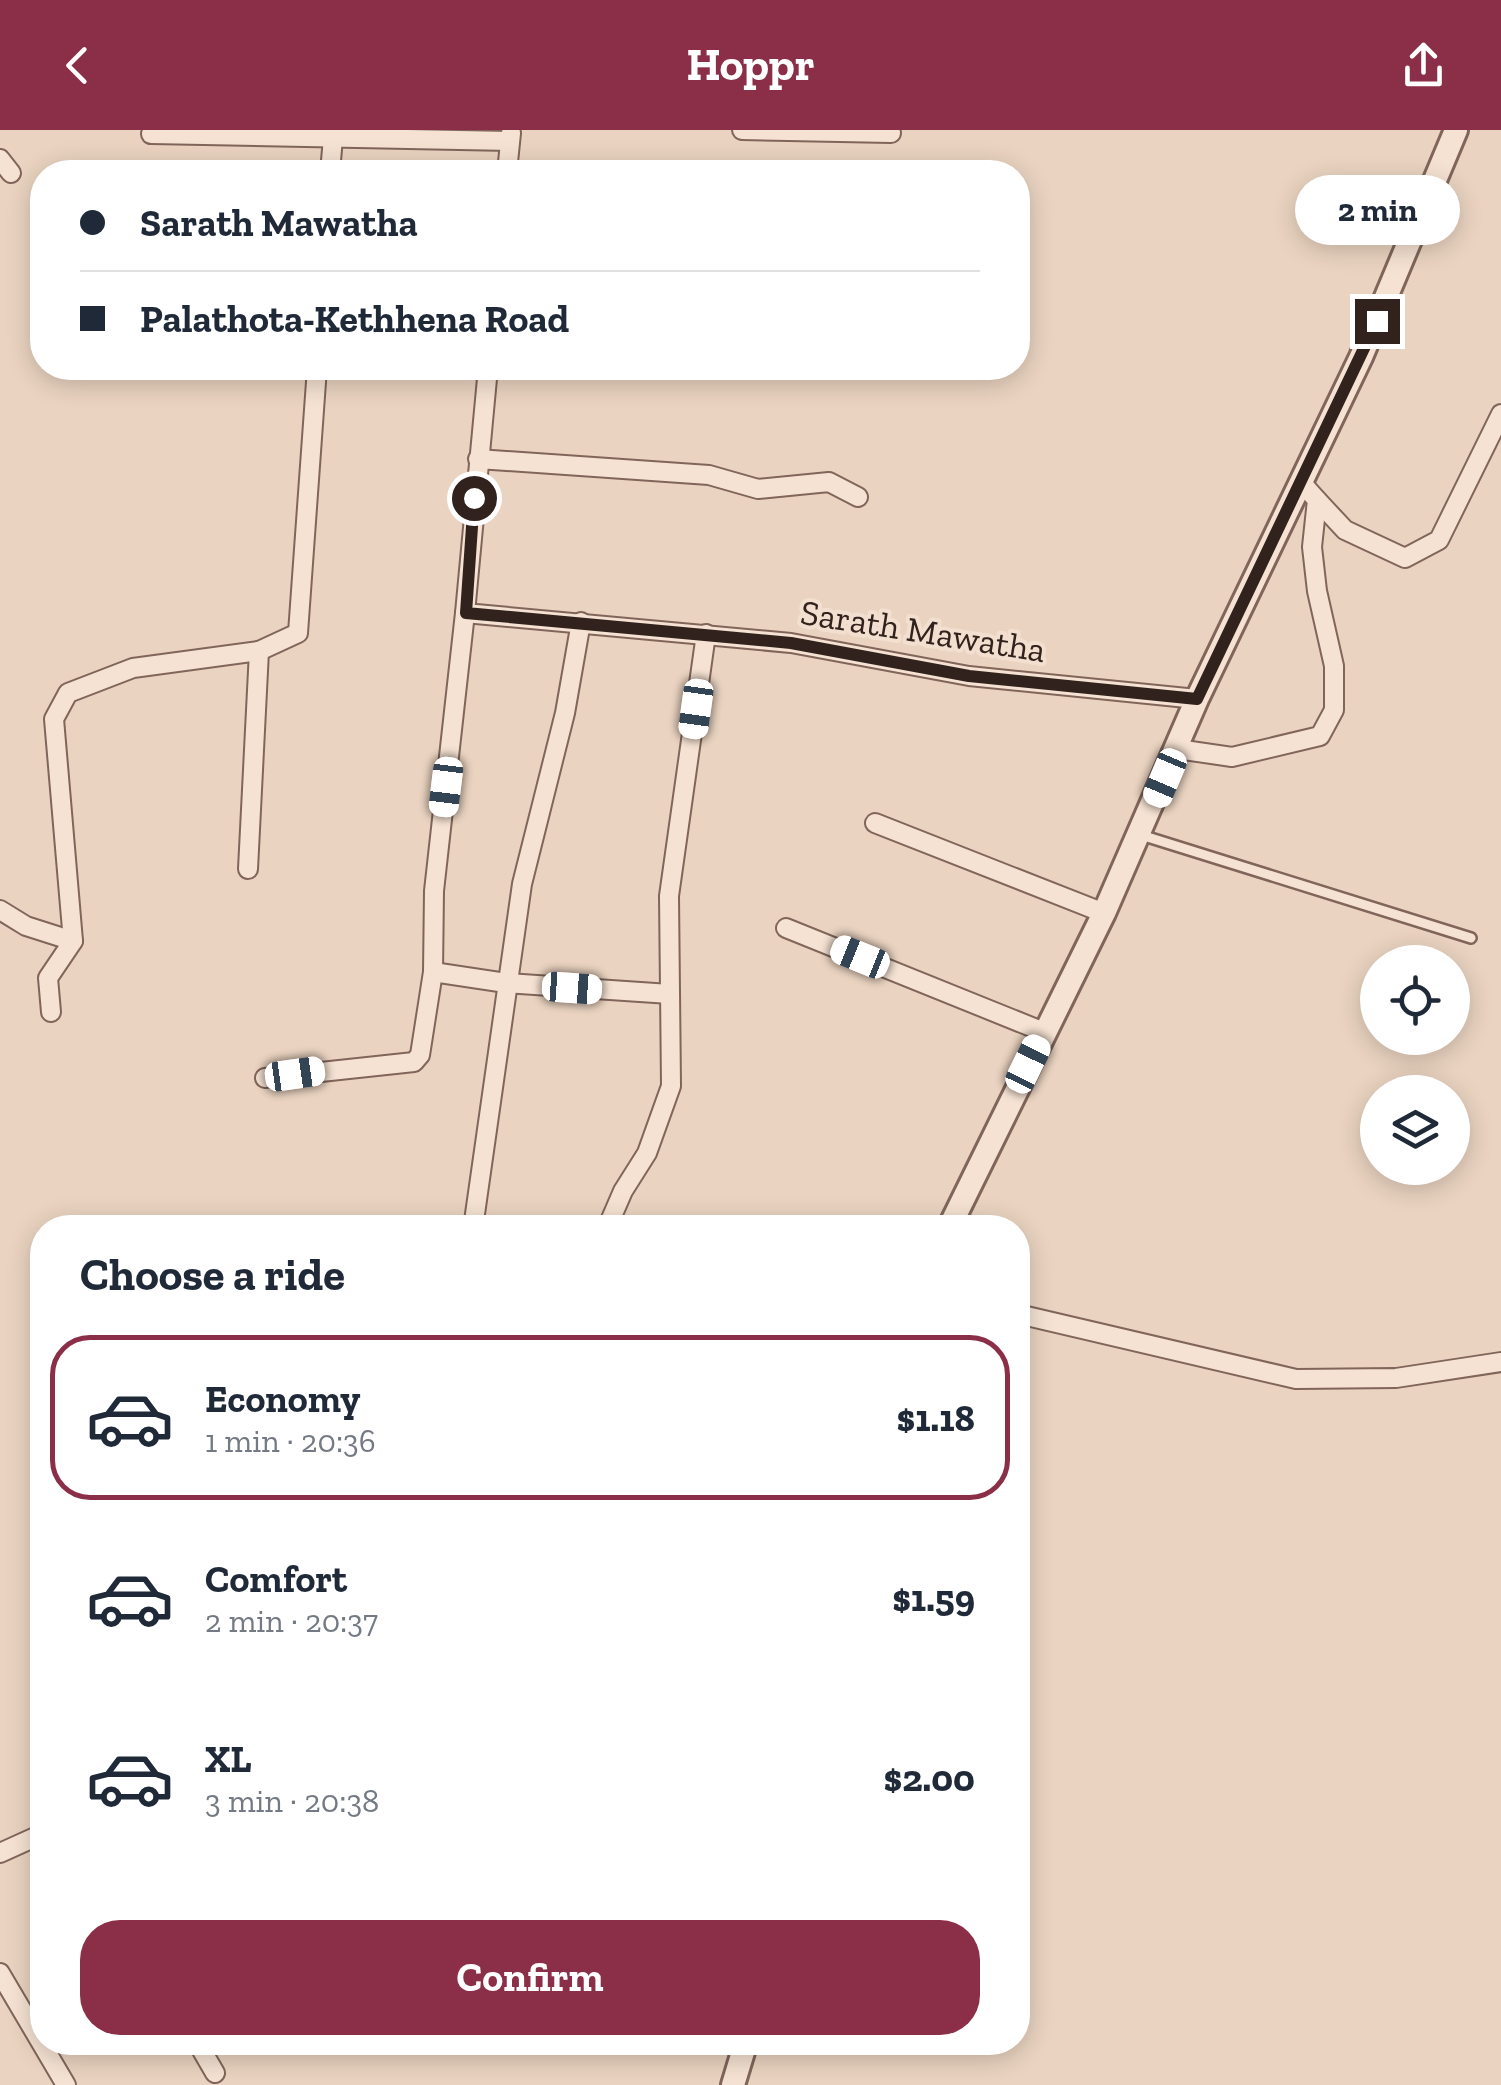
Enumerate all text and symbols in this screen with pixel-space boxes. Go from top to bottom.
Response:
icon: back [50,38,105,93]
text: Hoppr [686,38,815,92]
icon: share [1396,38,1451,93]
callout: 2 min [1294,176,1460,246]
text: 2 min [1338,191,1417,229]
text: Sarath Mawatha [140,200,418,246]
text: Palathota-Kethhena Road [140,296,569,342]
route end [1355,299,1400,344]
route start [452,476,497,521]
street label: Sarath Mawatha [798,591,1049,671]
car [677,677,715,741]
car [1139,745,1191,811]
car [427,755,465,819]
car [827,932,893,982]
map controls [1360,945,1470,1185]
button: locate [1360,945,1470,1055]
car [541,971,603,1005]
car [1001,1030,1055,1098]
car [263,1055,327,1093]
button: layers [1360,1075,1470,1185]
text: Choose a ride [80,1248,345,1302]
icon: car [85,1373,175,1463]
text: Economy [205,1376,360,1422]
text: $1.18 [896,1395,975,1441]
text: 1 min · 20:36 [205,1422,376,1460]
icon: car [85,1553,175,1643]
text: Comfort [205,1556,347,1602]
text: $1.59 [892,1575,975,1621]
text: 2 min · 20:37 [205,1602,378,1640]
icon: car [85,1733,175,1823]
text: XL [205,1736,252,1782]
text: $2.00 [883,1755,975,1801]
text: 3 min · 20:38 [205,1782,379,1820]
button: Confirm [80,1920,980,2035]

